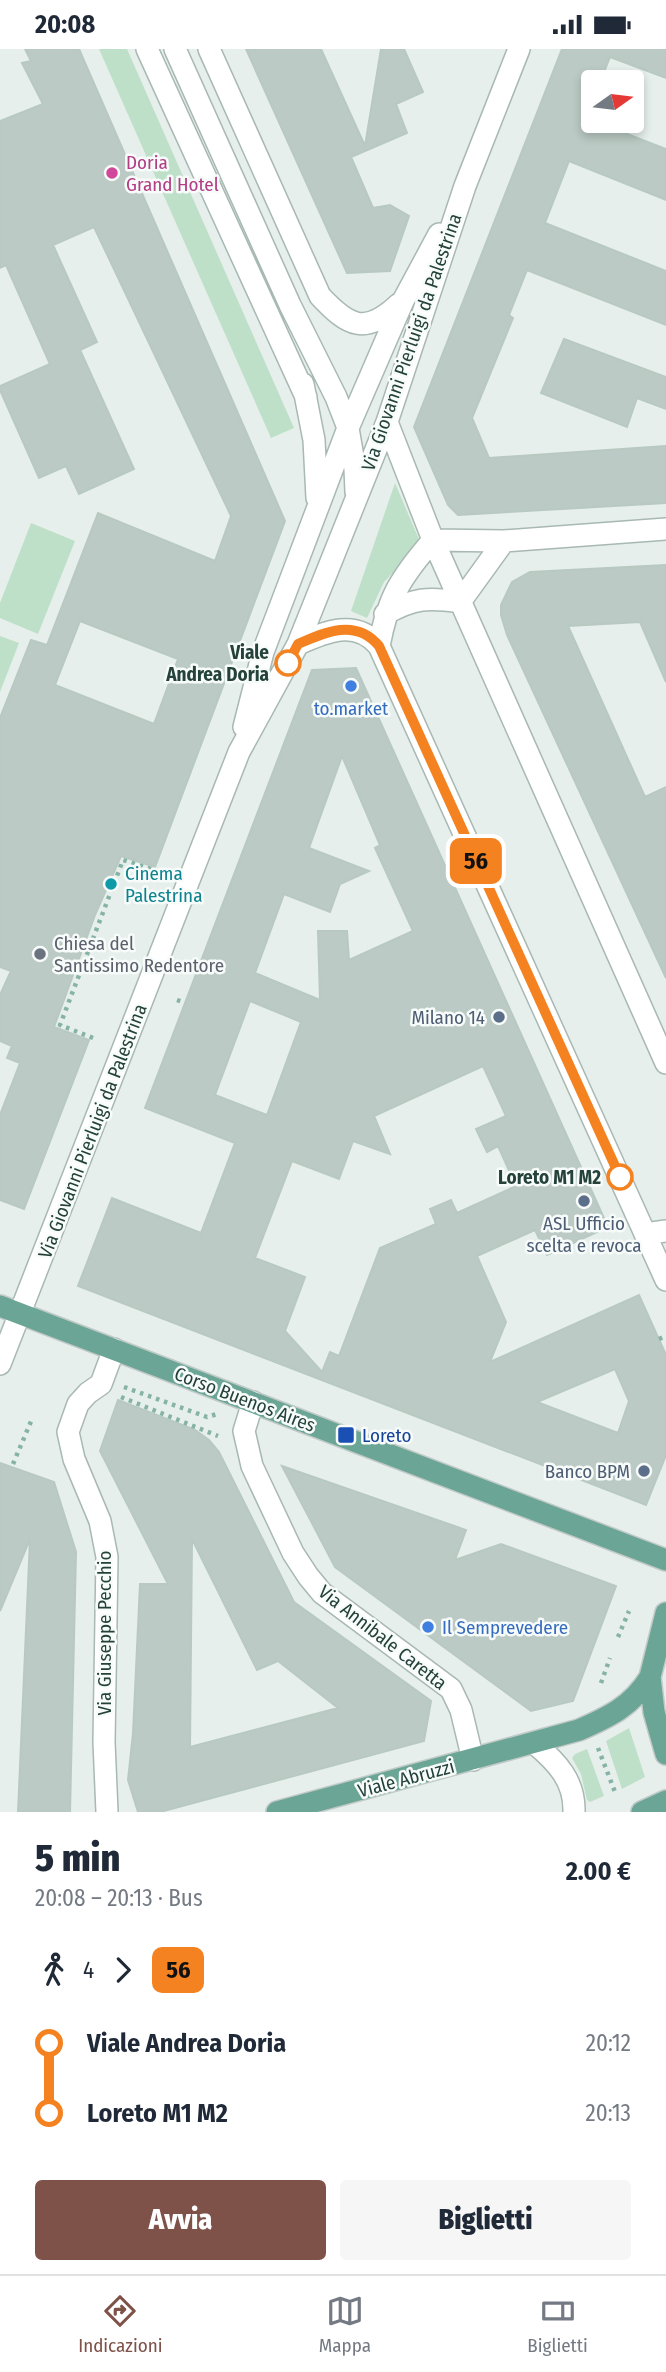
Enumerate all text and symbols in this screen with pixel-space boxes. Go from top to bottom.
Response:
text: 20:08 [35,9,95,40]
north arrow [581,70,644,133]
map controls [581,70,644,133]
place label: Doria Grand Hotel [126,151,219,196]
marker: Doria Grand Hotel [104,165,120,181]
street label: Via Giovanni Pierluigi da Palestrina [357,210,466,474]
place label: Viale Andrea Doria [165,641,269,686]
marker: Viale Andrea Doria [275,650,301,676]
marker: to.market [343,678,359,694]
place label: to.market [314,697,389,720]
line badge: 56 [444,838,508,884]
text: 56 [464,847,488,875]
place label: Cinema Palestrina [125,862,202,907]
marker: Cinema Palestrina [103,876,119,892]
place label: Chiesa del Santissimo Redentore [54,932,224,977]
marker: Chiesa del Santissimo Redentore [32,946,48,962]
street label: Via Giovanni Pierluigi da Palestrina [33,1001,152,1262]
place label: Milano 14 [411,1006,485,1029]
marker: Milano 14 [491,1009,507,1025]
marker: Loreto M1 M2 [607,1164,633,1190]
place label: Loreto M1 M2 [498,1166,601,1189]
marker: ASL Ufficio scelta e revoca [576,1193,592,1209]
place label: ASL Ufficio scelta e revoca [526,1212,642,1257]
street label: Corso Buenos Aires [171,1362,318,1437]
place label: Loreto [362,1424,411,1447]
marker: Loreto [336,1425,356,1445]
place label: Banco BPM [545,1460,630,1483]
marker: Banco BPM [636,1463,652,1479]
street label: Via Giuseppe Pecchio [93,1551,116,1715]
street label: Via Annibale Caretta [314,1580,452,1695]
place label: Il Semprevedere [442,1616,568,1639]
marker: Il Semprevedere [420,1619,436,1635]
street label: Viale Abruzzi [355,1755,457,1802]
text: 5 min [35,1835,120,1881]
text: 2.00 € [566,1856,631,1887]
text: 20:08 – 20:13 · Bus [35,1884,203,1912]
icon: walk [35,1951,73,1989]
icon: forward [104,1951,142,1989]
text: 4 [83,1956,94,1984]
text: 56 [166,1956,190,1984]
text: Viale Andrea Doria [87,2028,286,2059]
text: 20:12 [586,2029,631,2057]
text: Loreto M1 M2 [87,2098,228,2129]
text: 20:13 [586,2099,631,2127]
button: Avvia [35,2180,326,2260]
button: Biglietti [340,2180,631,2260]
tab: Indicazioni [78,2292,162,2357]
tab: Mappa [319,2292,371,2357]
tab: Biglietti [527,2292,588,2357]

